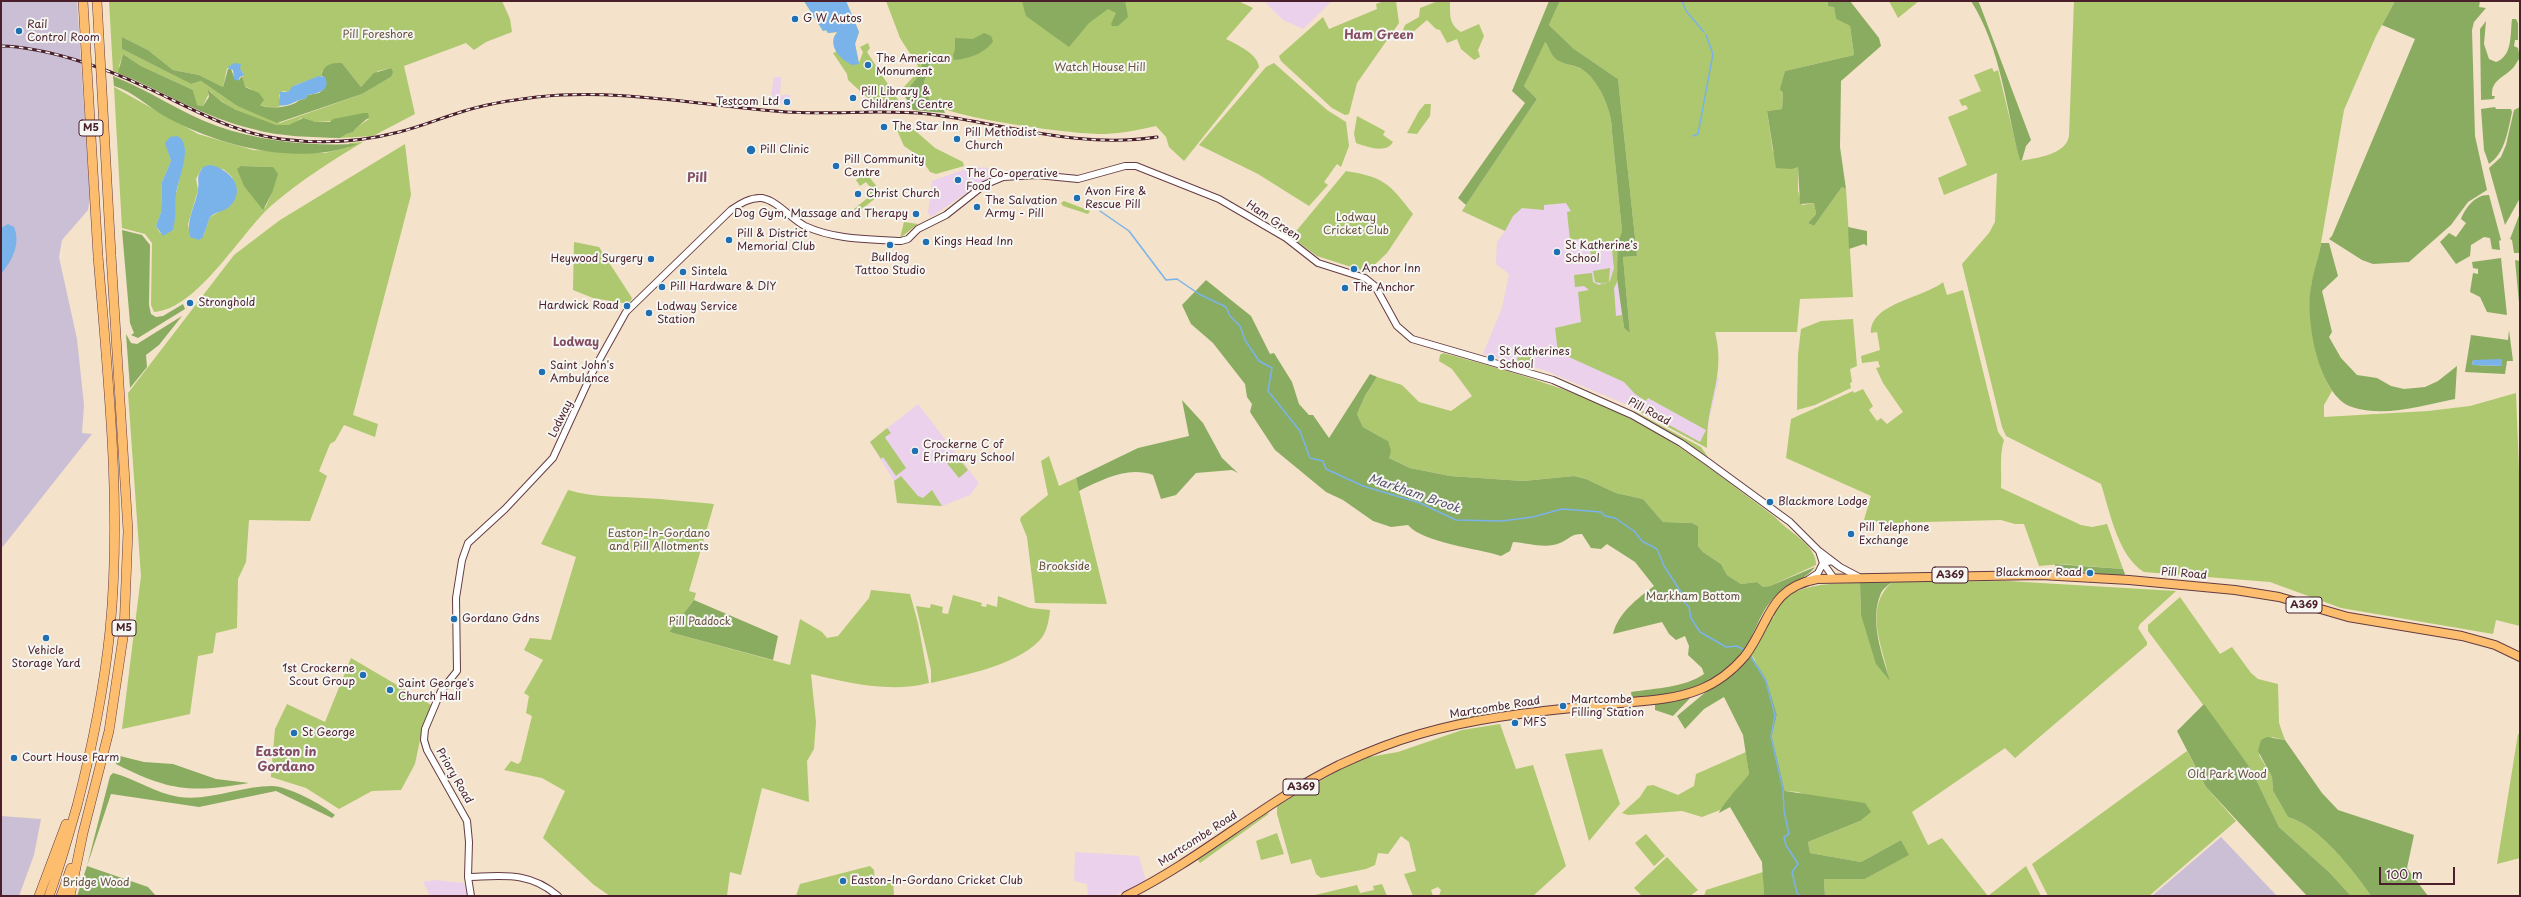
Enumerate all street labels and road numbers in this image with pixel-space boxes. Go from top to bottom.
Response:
road number: M5 [79,120,103,136]
street label: Ham Green [1243,198,1303,244]
street label: Pill Road [1626,395,1672,429]
street label: Lodway [546,398,576,440]
street label: Pill Road [2161,565,2207,583]
road number: A369 [1932,567,1968,583]
road number: A369 [2286,597,2322,613]
road number: M5 [112,620,136,636]
street label: Martcombe Road [1449,694,1541,722]
street label: Priory Road [433,746,475,806]
road number: A369 [1283,779,1319,795]
street label: Martcombe Road [1156,809,1240,869]

